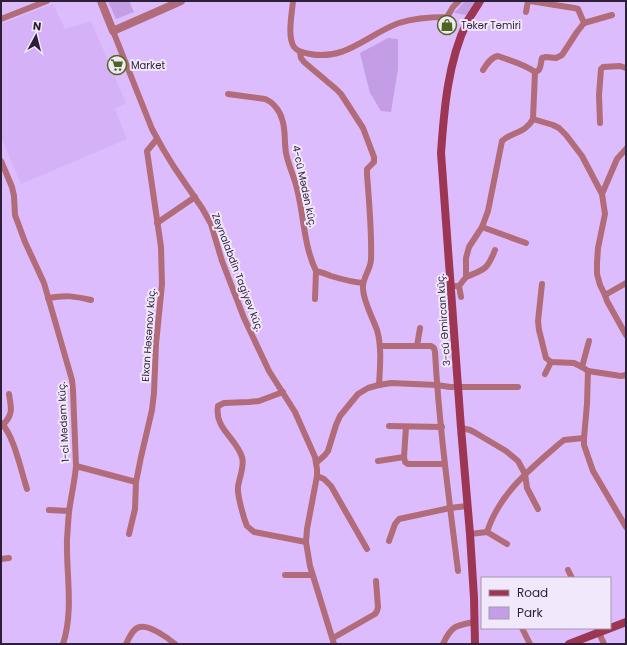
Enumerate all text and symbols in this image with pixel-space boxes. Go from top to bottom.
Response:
shop icon: Təkər Təmiri [436,14,458,36]
north arrow [16,16,56,56]
text: N [32,18,42,35]
place label: Təkər Təmiri [461,18,521,33]
supermarket icon: Market [106,54,128,76]
place label: Market [131,58,165,73]
street label: 4-cü Mədən küç. [288,144,321,229]
street label: Zeynalabdin Tagiyev küç. [208,211,267,334]
street label: 3-cü Əmircan küç. [433,273,454,367]
street label: Elxan Həsənov küç. [138,288,159,382]
street label: 1-ci Mədəm küç. [54,381,73,462]
legend [481,577,611,629]
text: Road [517,584,548,601]
text: Park [517,604,544,621]

